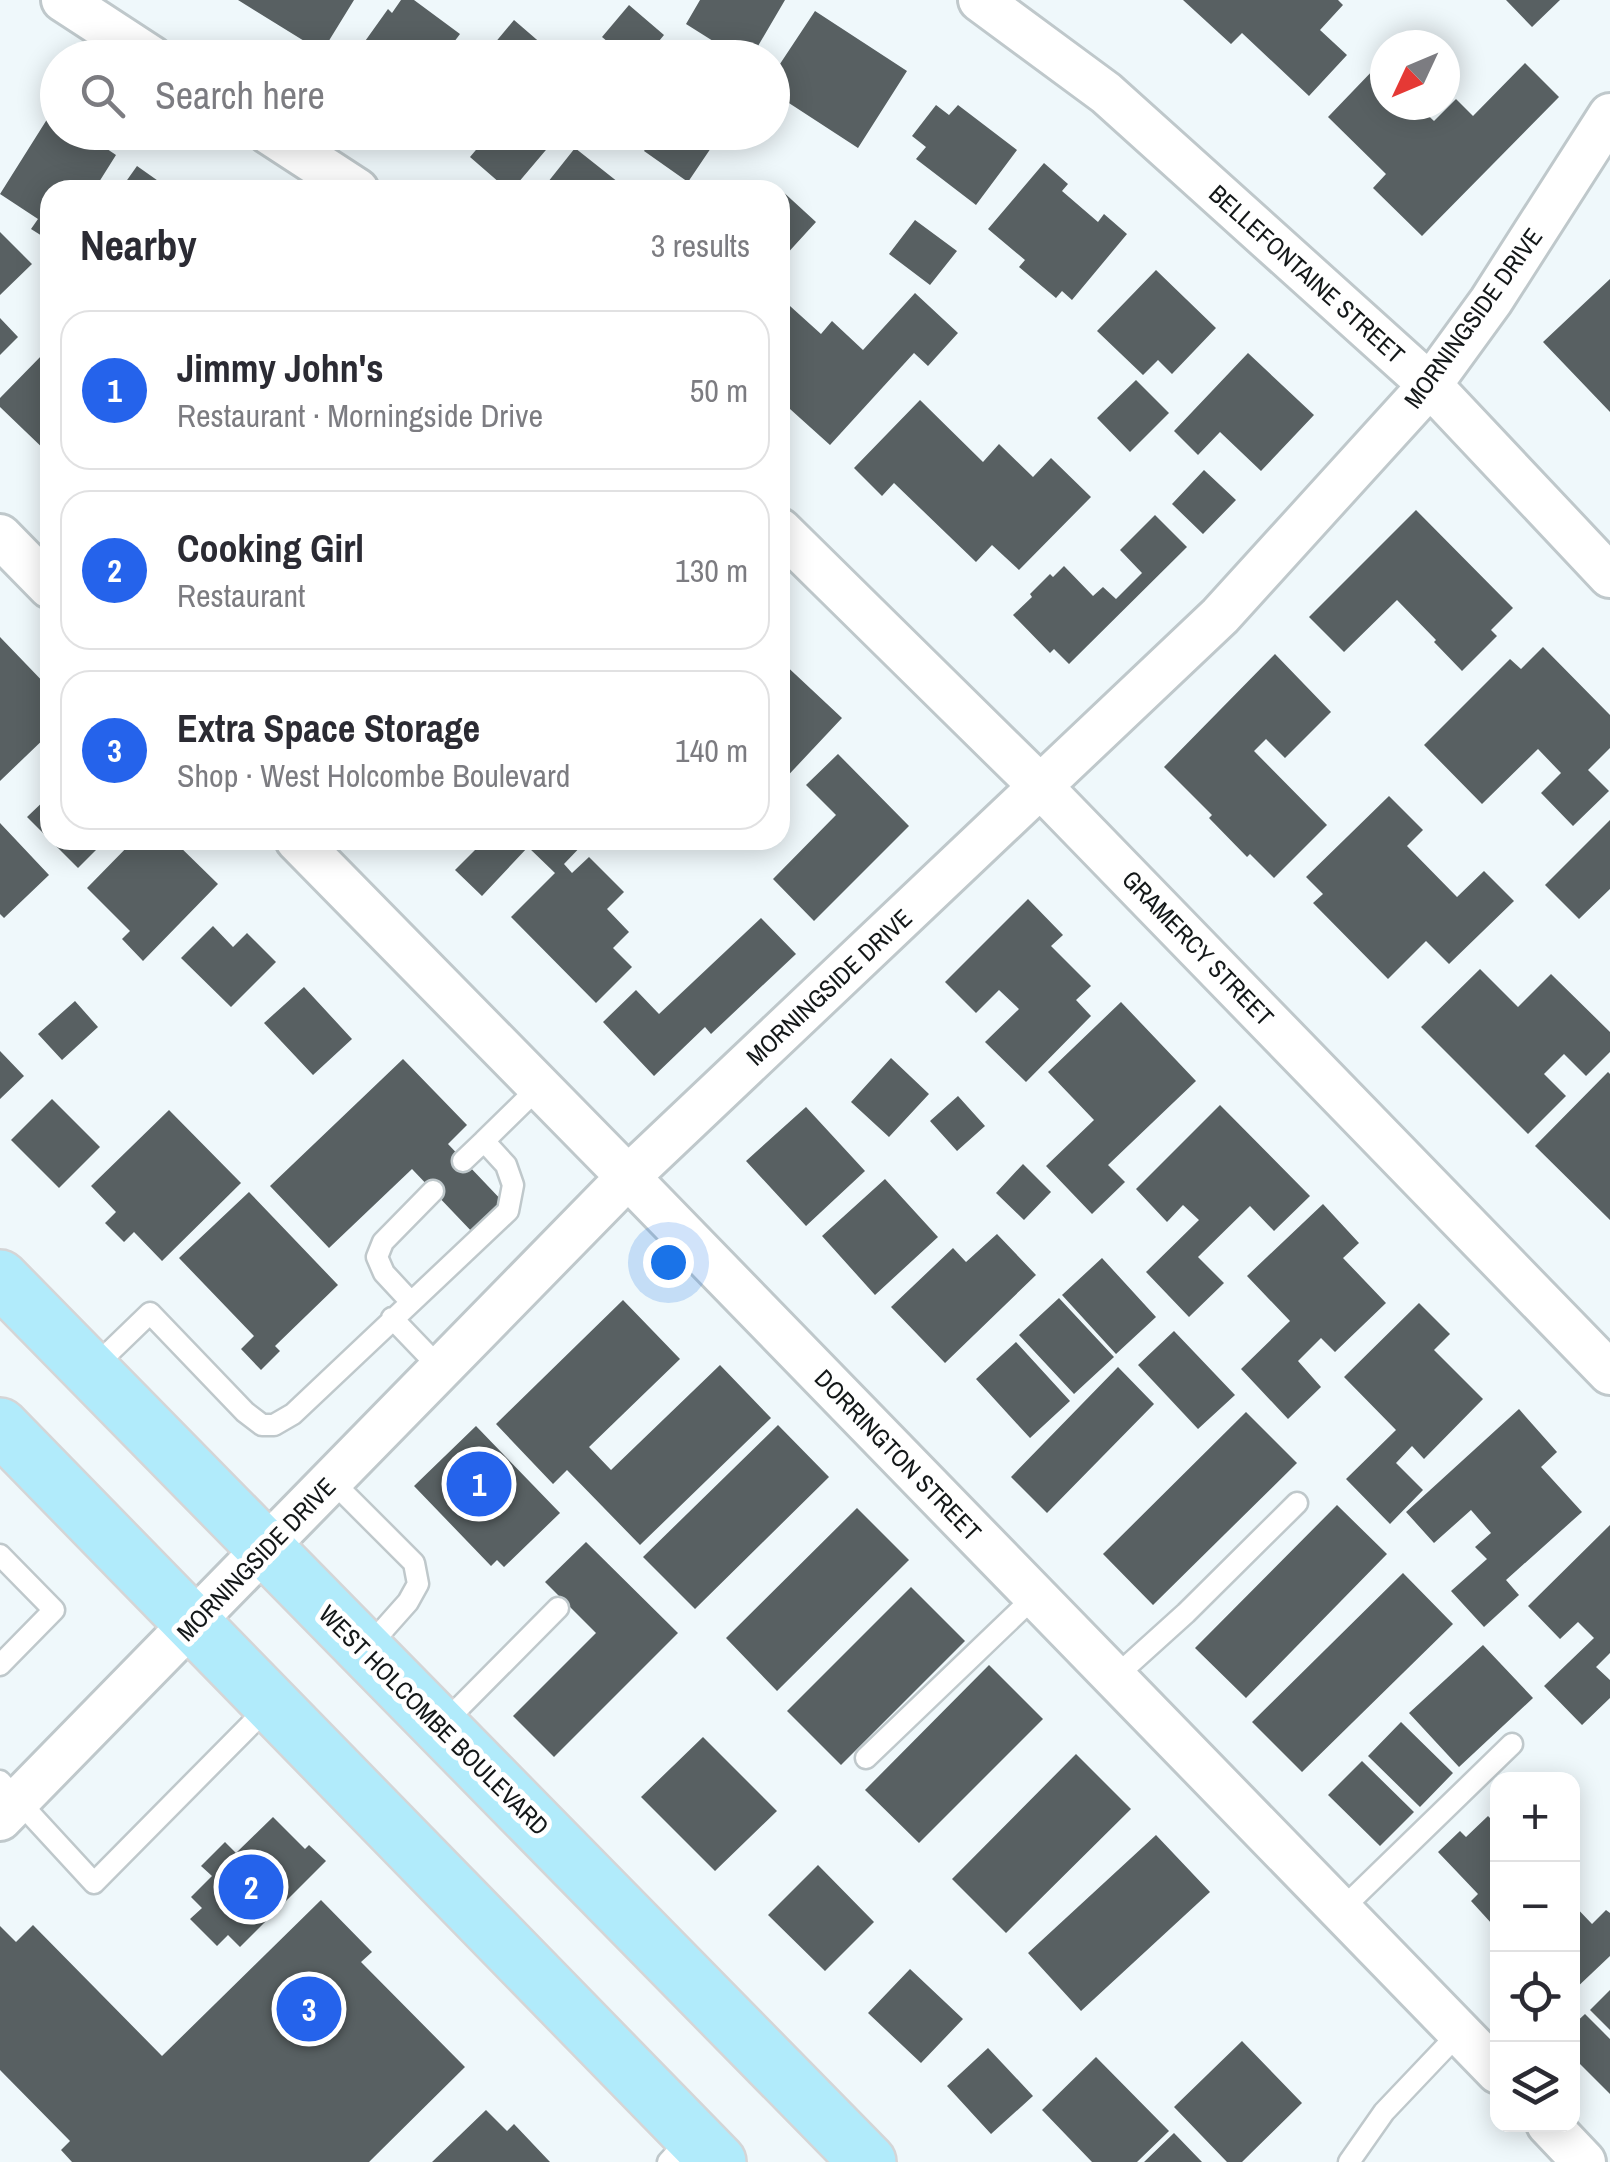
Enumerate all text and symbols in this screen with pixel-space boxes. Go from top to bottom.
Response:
north arrow [1370,30,1460,120]
search box [40,40,790,150]
icon: search [75,68,130,123]
text: Search here [155,70,325,121]
street label: BELLEFONTAINE STREET [1202,177,1413,371]
text: Nearby [80,217,197,273]
street label: MORNINGSIDE DRIVE [1396,221,1550,415]
text: 3 results [651,224,750,267]
text: Jimmy John's [177,343,384,394]
text: 1 [107,369,122,412]
text: 50 m [690,369,748,412]
text: Restaurant · Morningside Drive [177,394,543,437]
text: Cooking Girl [177,523,364,574]
text: 2 [107,549,122,592]
text: 130 m [675,549,748,592]
text: Restaurant [177,574,305,617]
text: Extra Space Storage [177,703,480,754]
text: 3 [107,729,122,772]
text: 140 m [675,729,748,772]
text: Shop · West Holcombe Boulevard [177,754,570,797]
street label: GRAMERCY STREET [1115,863,1282,1034]
street label: MORNINGSIDE DRIVE [739,901,919,1073]
your location [643,1237,694,1288]
street label: DORRINGTON STREET [807,1362,989,1549]
pin: 1 [446,1446,512,1522]
street label: MORNINGSIDE DRIVE [169,1470,343,1648]
street label: WEST HOLCOMBE BOULEVARD [311,1597,557,1843]
map controls [1490,1772,1580,2132]
button: + [1490,1772,1580,1862]
pin: 2 [218,1850,284,1924]
button: − [1490,1862,1580,1952]
button: locate [1490,1952,1580,2042]
pin: 3 [276,1972,342,2046]
button: layers [1490,2042,1580,2132]

